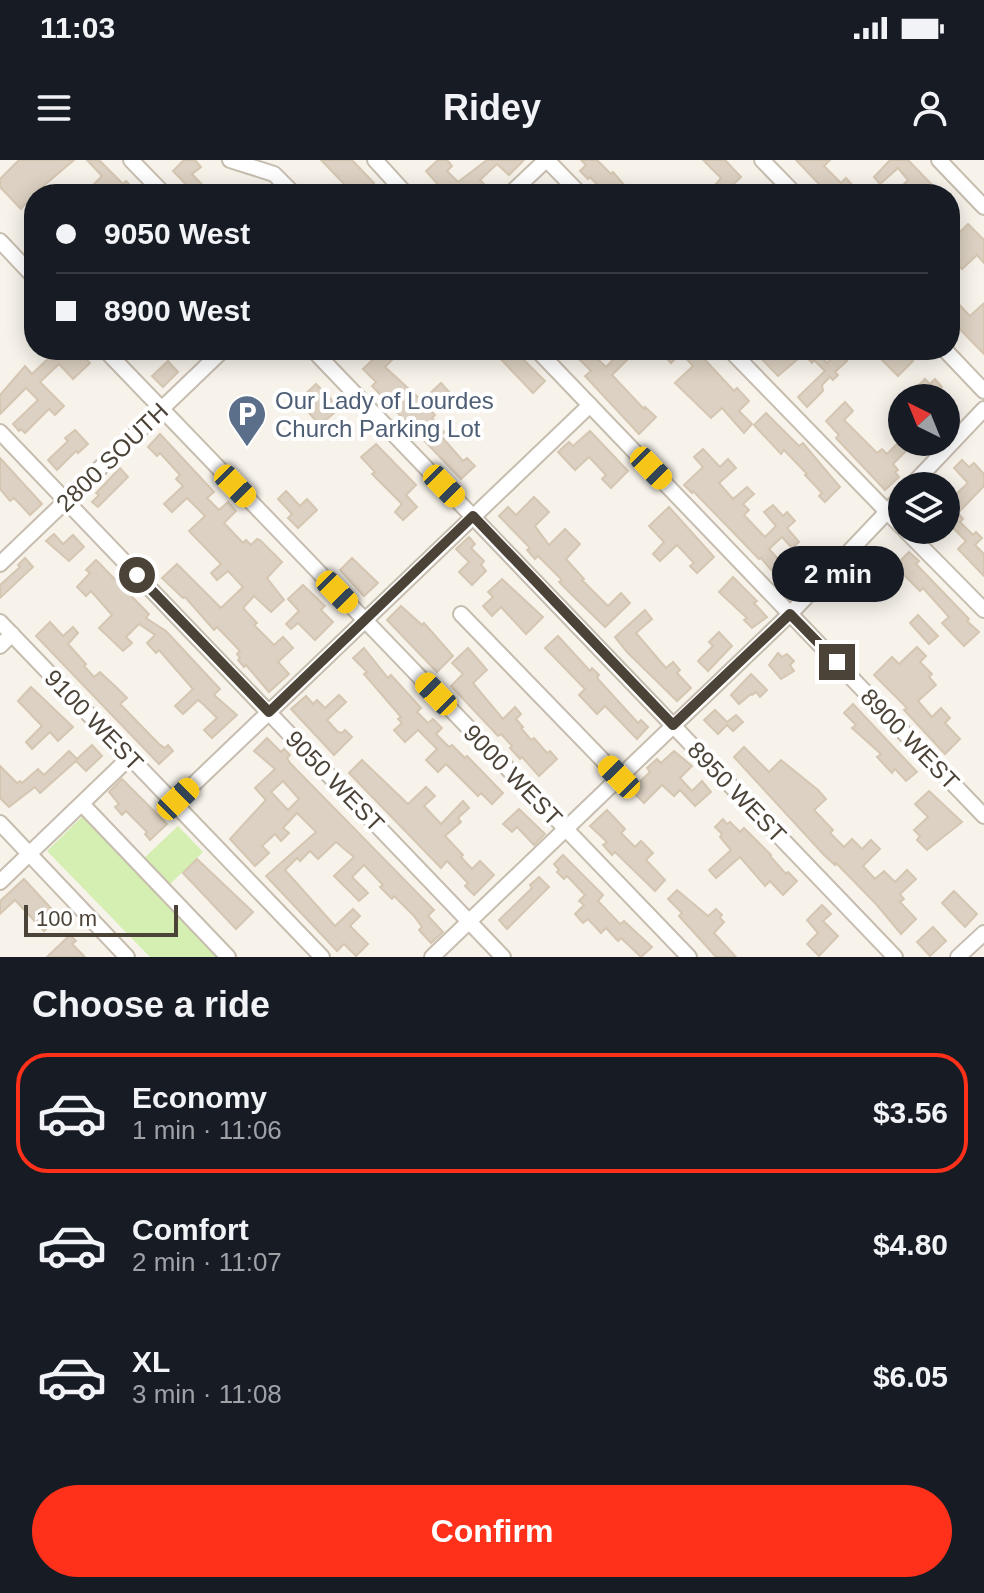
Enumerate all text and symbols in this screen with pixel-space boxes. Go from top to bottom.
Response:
text: 11:03 [40,11,115,44]
icon: menu [32,86,76,130]
icon: person [908,86,952,130]
text: Ridey [443,87,541,128]
text: 9050 West [104,217,250,250]
text: 8900 West [104,294,250,327]
north arrow [888,384,960,456]
map controls [888,384,960,544]
place label: Our Lady of Lourdes Church Parking Lot [275,387,494,442]
parking icon: Our Lady of Lourdes Church Parking Lot [226,393,268,448]
street label: 2800 SOUTH [51,397,173,517]
car [626,442,676,494]
car [210,460,260,512]
car [419,460,469,512]
button: layers [888,472,960,544]
callout: 2 min [771,546,903,602]
route start [119,557,155,593]
text: 2 min [804,559,872,589]
car [312,566,362,618]
route end [819,644,855,680]
street label: 9100 WEST [39,664,149,776]
car [411,668,461,720]
street label: 8900 WEST [855,683,965,795]
street label: 9000 WEST [458,719,568,831]
street label: 9050 WEST [280,725,390,837]
street label: 8950 WEST [682,736,792,848]
car [594,751,644,803]
car [152,774,204,824]
scale bar [24,901,178,937]
text: 100 m [36,906,97,931]
text: Choose a ride [32,984,270,1025]
icon: car [36,1077,108,1149]
text: Economy [132,1081,267,1114]
text: $3.56 [873,1096,948,1129]
text: 1 min · 11:06 [132,1115,282,1145]
icon: car [36,1209,108,1281]
text: Comfort [132,1213,249,1246]
text: $4.80 [873,1228,948,1261]
text: 2 min · 11:07 [132,1247,282,1277]
icon: car [36,1341,108,1413]
text: XL [132,1345,170,1378]
text: $6.05 [873,1360,948,1393]
text: 3 min · 11:08 [132,1379,282,1409]
button: Confirm [32,1485,952,1577]

